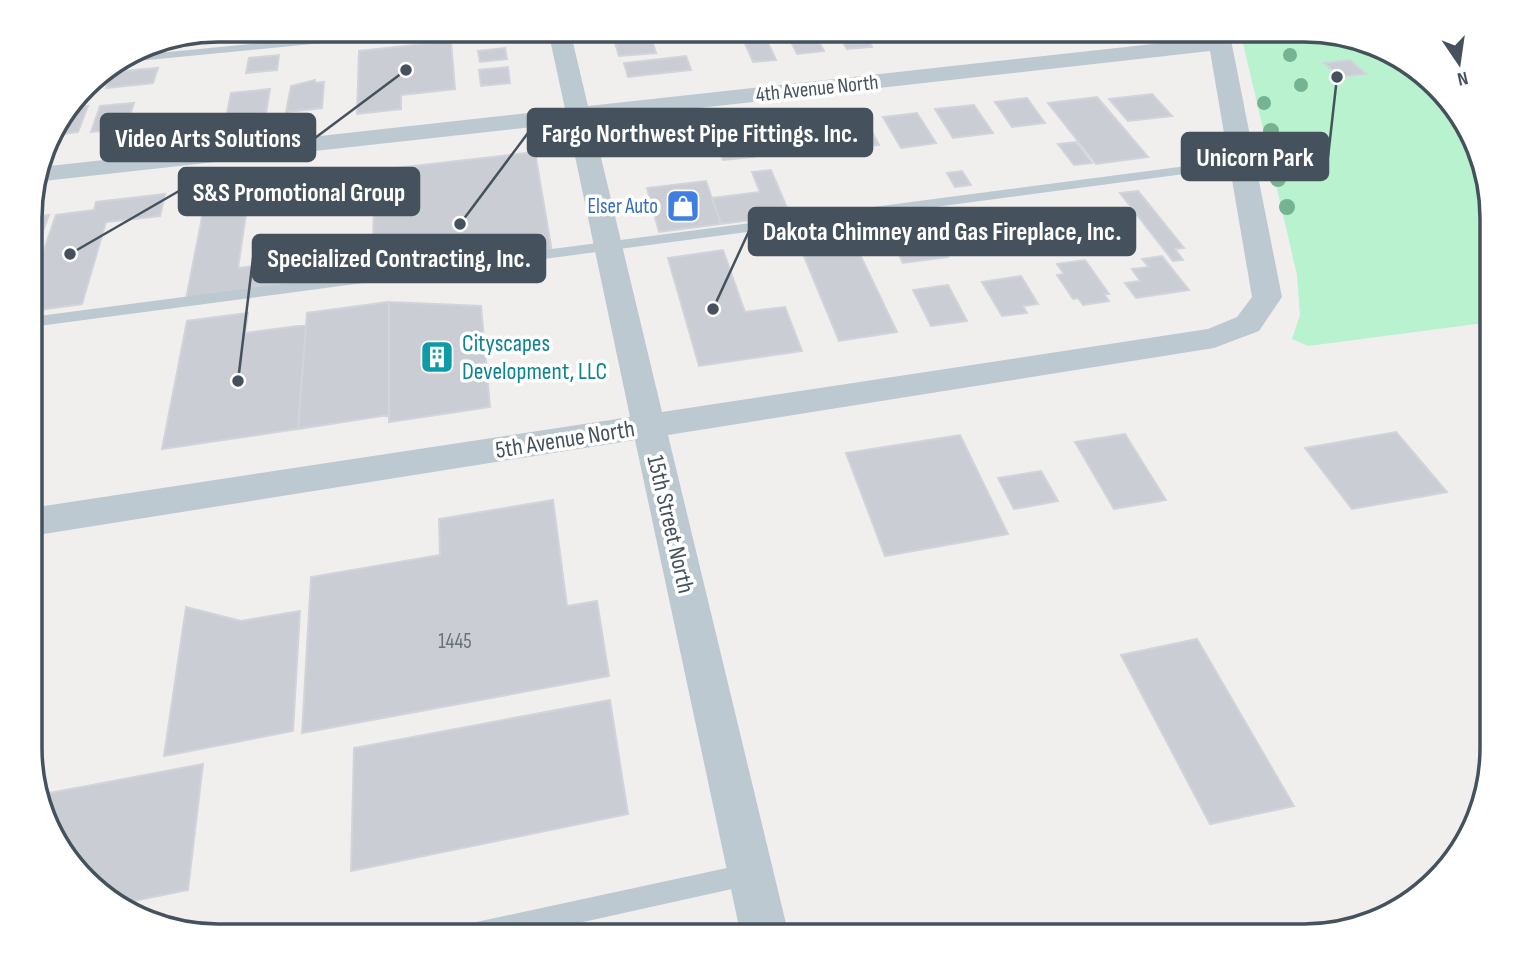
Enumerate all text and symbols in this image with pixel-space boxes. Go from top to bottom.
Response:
north arrow [1424,28,1494,98]
text: N [1455,66,1470,90]
street label: 4th Avenue North [754,70,880,107]
callout: Fargo Northwest Pipe Fittings. Inc. [528,109,872,156]
callout: Video Arts Solutions [101,114,315,161]
text: Fargo Northwest Pipe Fittings. Inc. [542,119,858,150]
text: Video Arts Solutions [115,124,301,155]
callout: Unicorn Park [1182,133,1328,180]
text: Unicorn Park [1196,143,1314,174]
callout: S&S Promotional Group [179,168,419,215]
text: S&S Promotional Group [193,178,405,209]
shop icon: Elser Auto [664,187,702,225]
place label: Elser Auto [587,194,658,219]
callout: Dakota Chimney and Gas Fireplace, Inc. [749,208,1135,255]
text: Dakota Chimney and Gas Fireplace, Inc. [763,217,1121,248]
callout: Specialized Contracting, Inc. [253,235,545,282]
text: Specialized Contracting, Inc. [267,244,531,275]
place label: Cityscapes Development, LLC [462,329,607,386]
building icon: Cityscapes Development, LLC [418,338,456,376]
street label: 5th Avenue North [493,414,637,465]
street label: 15th Street North [641,452,700,596]
house number: 1445 [438,629,472,654]

